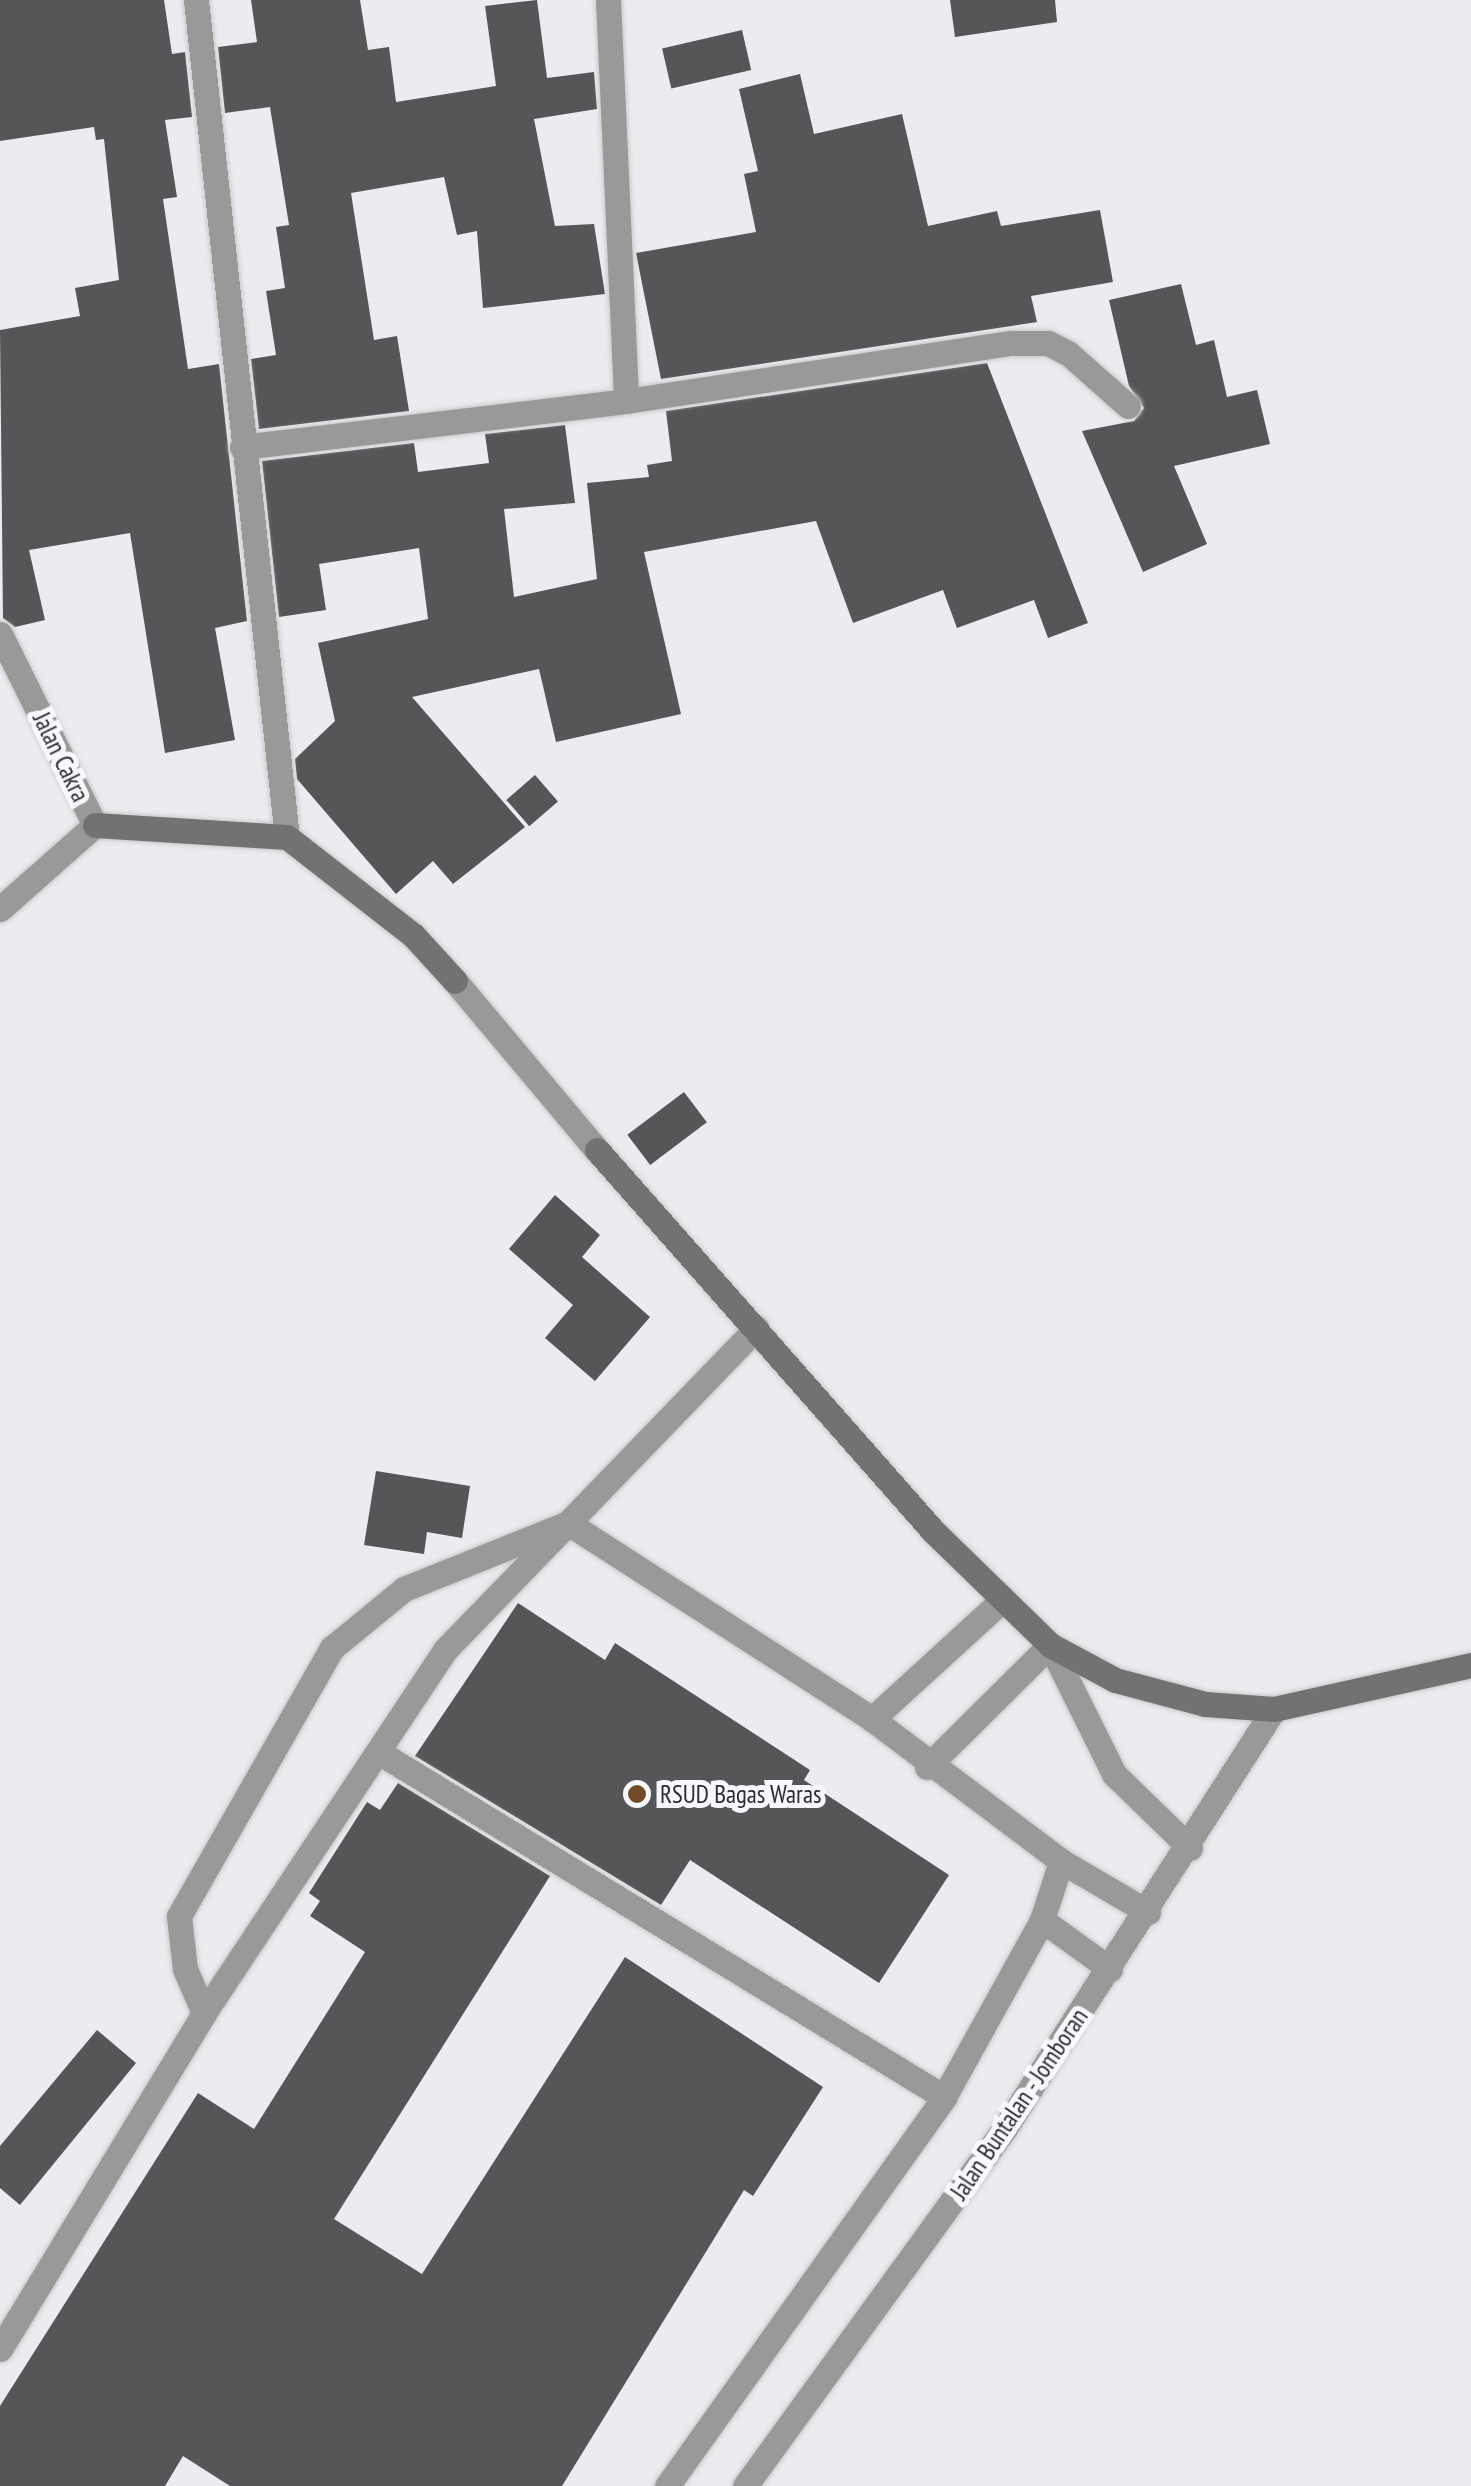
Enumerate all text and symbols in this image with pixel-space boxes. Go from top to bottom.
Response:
street label: Jalan Cakra [27,707,95,807]
place label: RSUD Bagas Waras [660,1779,822,1809]
marker: RSUD Bagas Waras [624,1781,650,1807]
street label: Jalan Buntalan - Jomboran [943,2002,1095,2206]

